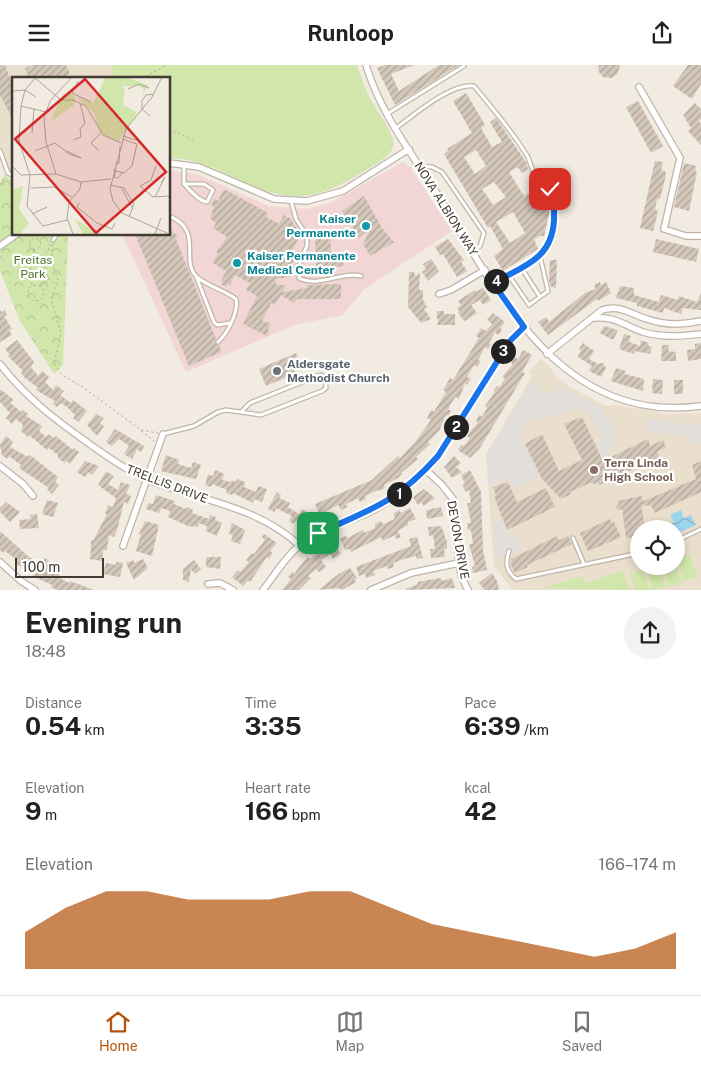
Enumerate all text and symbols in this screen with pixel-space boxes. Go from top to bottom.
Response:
icon: menu [25,19,53,47]
icon: share [648,19,676,47]
text: Runloop [307,20,394,46]
inset map [12,77,170,235]
street label: NOVA ALBION WAY [411,159,481,259]
pin [529,168,571,210]
icon: check [536,175,564,203]
place label: Kaiser Permanente [286,212,356,240]
marker: Kaiser Permanente [360,220,372,232]
place label: Kaiser Permanente Medical Center [247,249,356,277]
park label: Freitas Park [14,253,52,281]
marker: Kaiser Permanente Medical Center [231,257,243,269]
pin: 4 [484,269,508,293]
text: 4 [492,273,501,289]
pin: 3 [490,339,516,363]
text: 3 [499,343,508,359]
place label: Aldersgate Methodist Church [287,357,390,385]
marker: Aldersgate Methodist Church [271,365,283,377]
pin: 2 [444,415,468,439]
text: 2 [452,419,461,435]
place label: Terra Linda High School [604,456,673,484]
street label: TRELLIS DRIVE [124,462,210,506]
marker: Terra Linda High School [588,464,600,476]
pin: 1 [386,481,412,507]
text: 1 [397,486,403,502]
street label: DEVON DRIVE [444,499,472,581]
pin [297,512,339,554]
icon: arrive [304,519,332,547]
map controls [630,520,685,575]
button: locate [630,520,685,575]
scale bar [15,555,104,578]
text: 100 m [22,559,60,575]
text: Evening run [25,606,182,639]
button: share [624,607,676,659]
text: 18:48 [25,642,66,661]
text: Distance [25,695,82,711]
text: Time [245,695,277,711]
text: Pace [464,695,496,711]
text: 0.54 [25,711,81,741]
text: 3:35 [245,711,302,741]
text: 6:39 [464,711,521,741]
text: km [81,722,105,738]
text: /km [521,722,549,738]
text: Elevation [25,780,84,796]
text: Heart rate [245,780,311,796]
text: kcal [464,780,491,796]
text: 9 [25,796,41,826]
text: 166 [245,796,288,826]
text: 42 [464,796,497,826]
text: m [41,807,57,823]
text: bpm [288,807,321,823]
text: Elevation [25,855,93,874]
text: 166–174 m [599,855,676,874]
tab: Home [99,1008,138,1054]
tab: Map [336,1008,364,1054]
tab: Saved [562,1008,602,1054]

